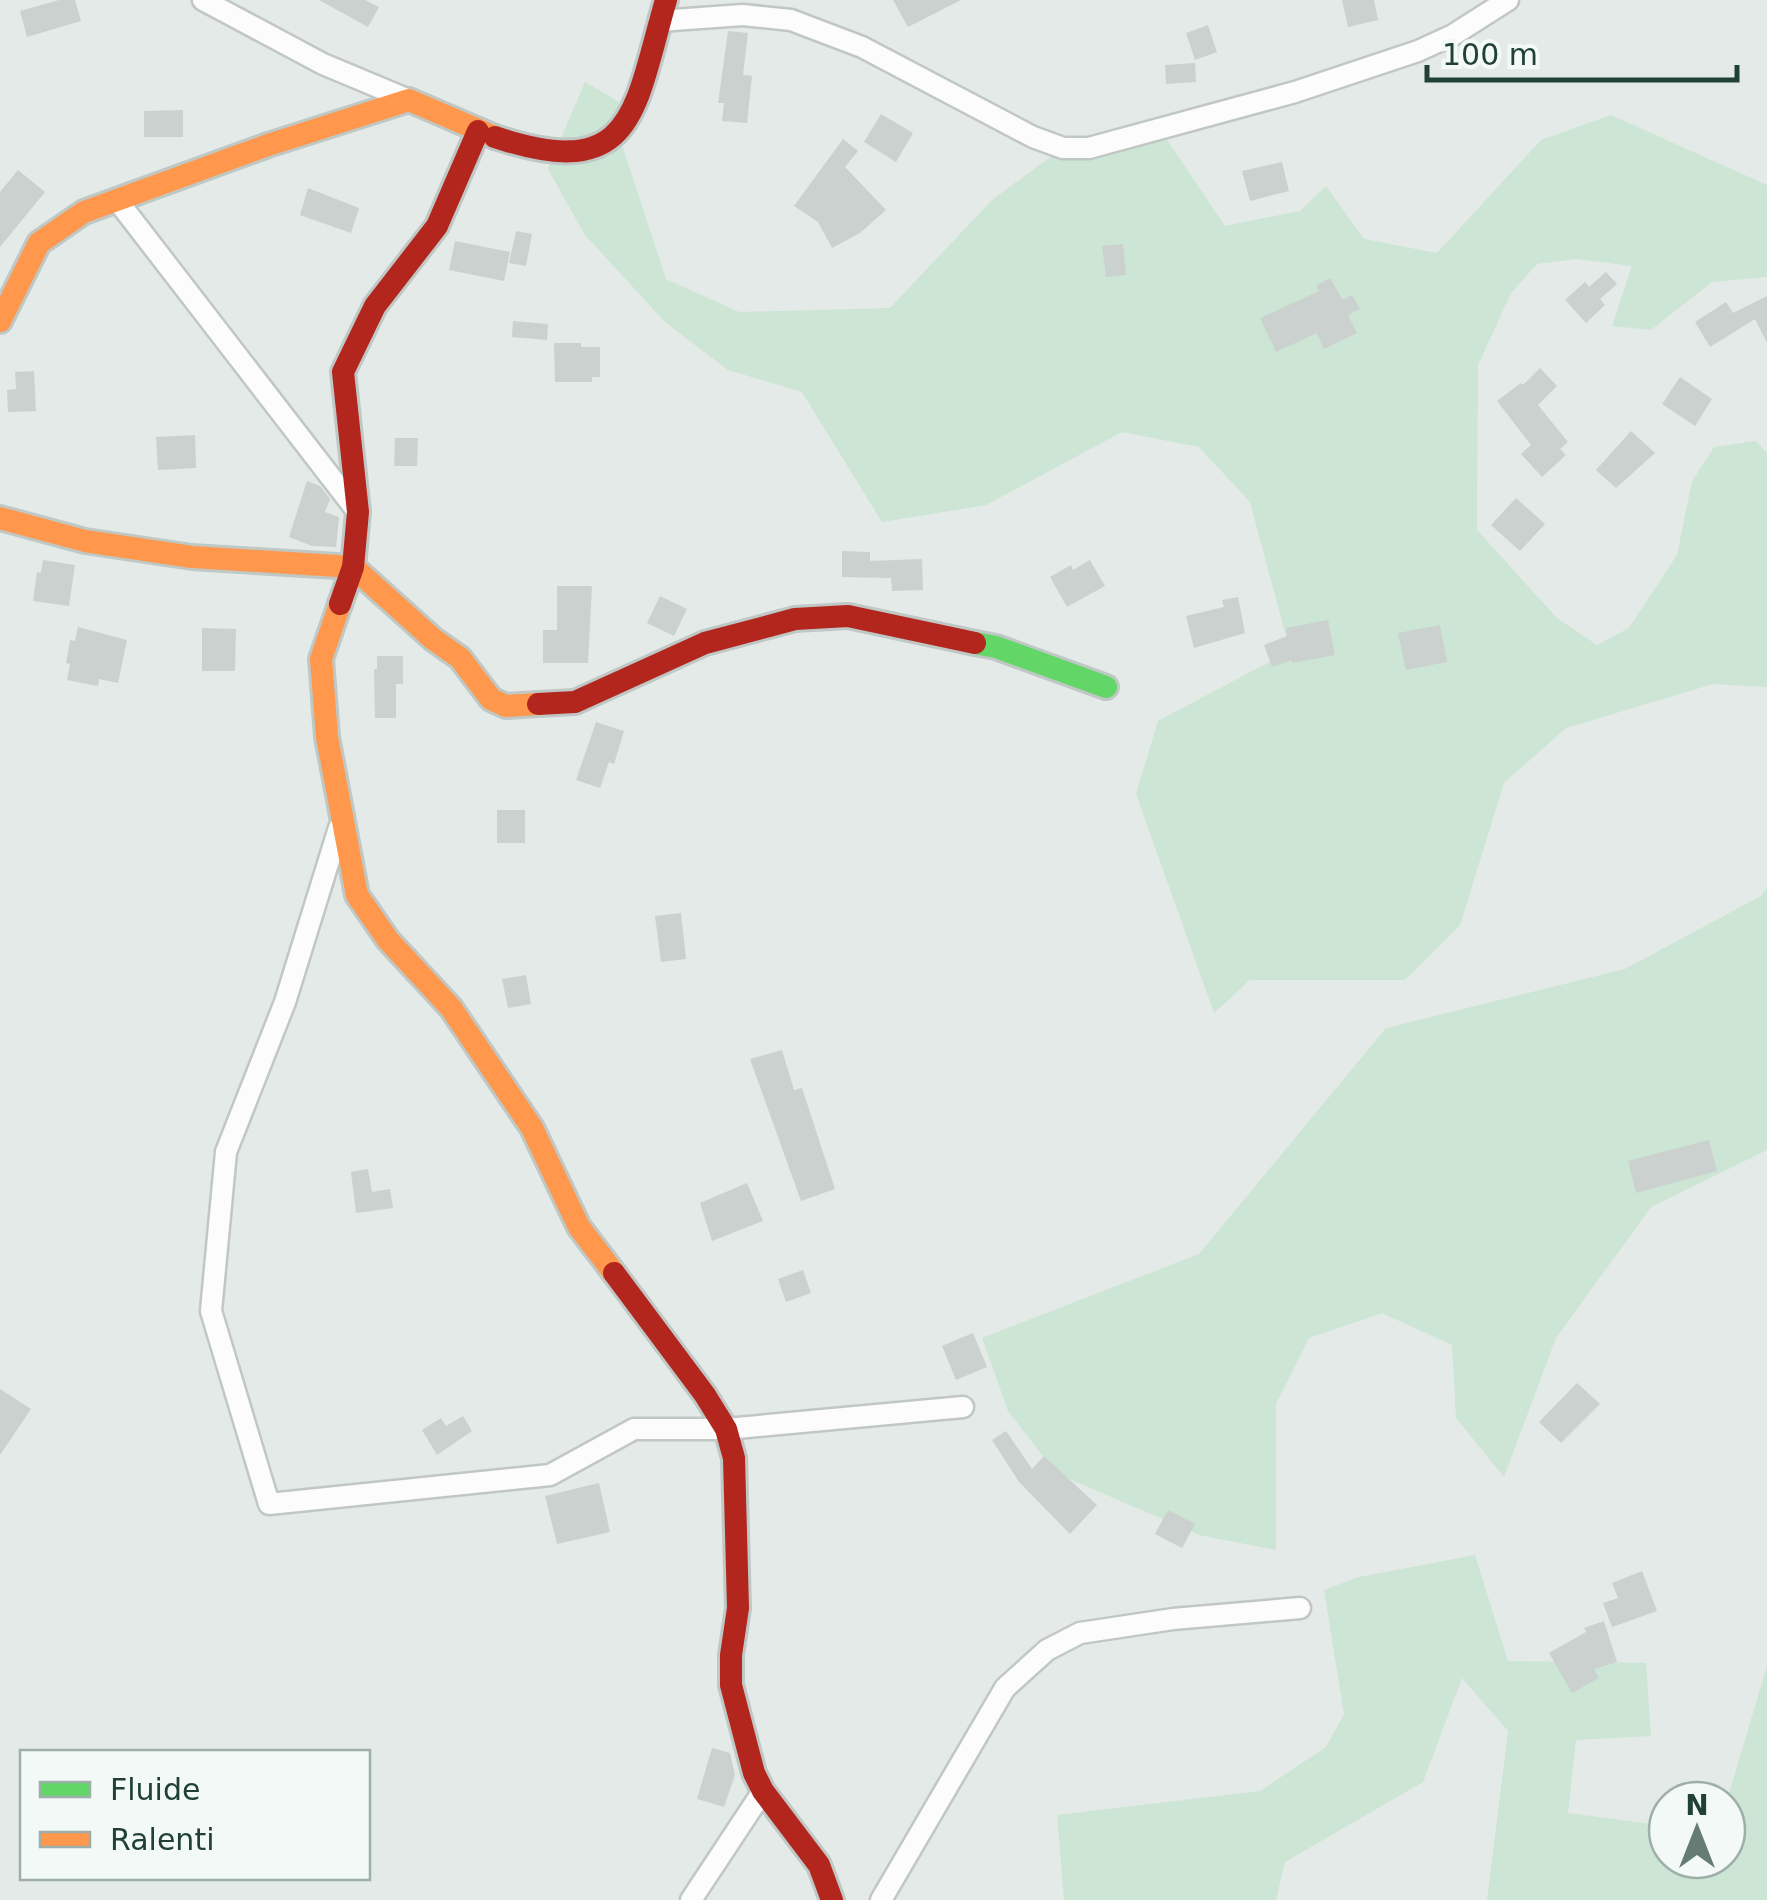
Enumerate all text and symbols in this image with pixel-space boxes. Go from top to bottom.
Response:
scale bar [1427,20,1737,82]
text: 100 m [1442,37,1538,72]
legend [20,1750,370,1880]
text: Fluide [110,1772,200,1807]
north arrow [1647,1780,1747,1880]
text: N [1685,1789,1709,1822]
text: Ralenti [110,1822,214,1857]

